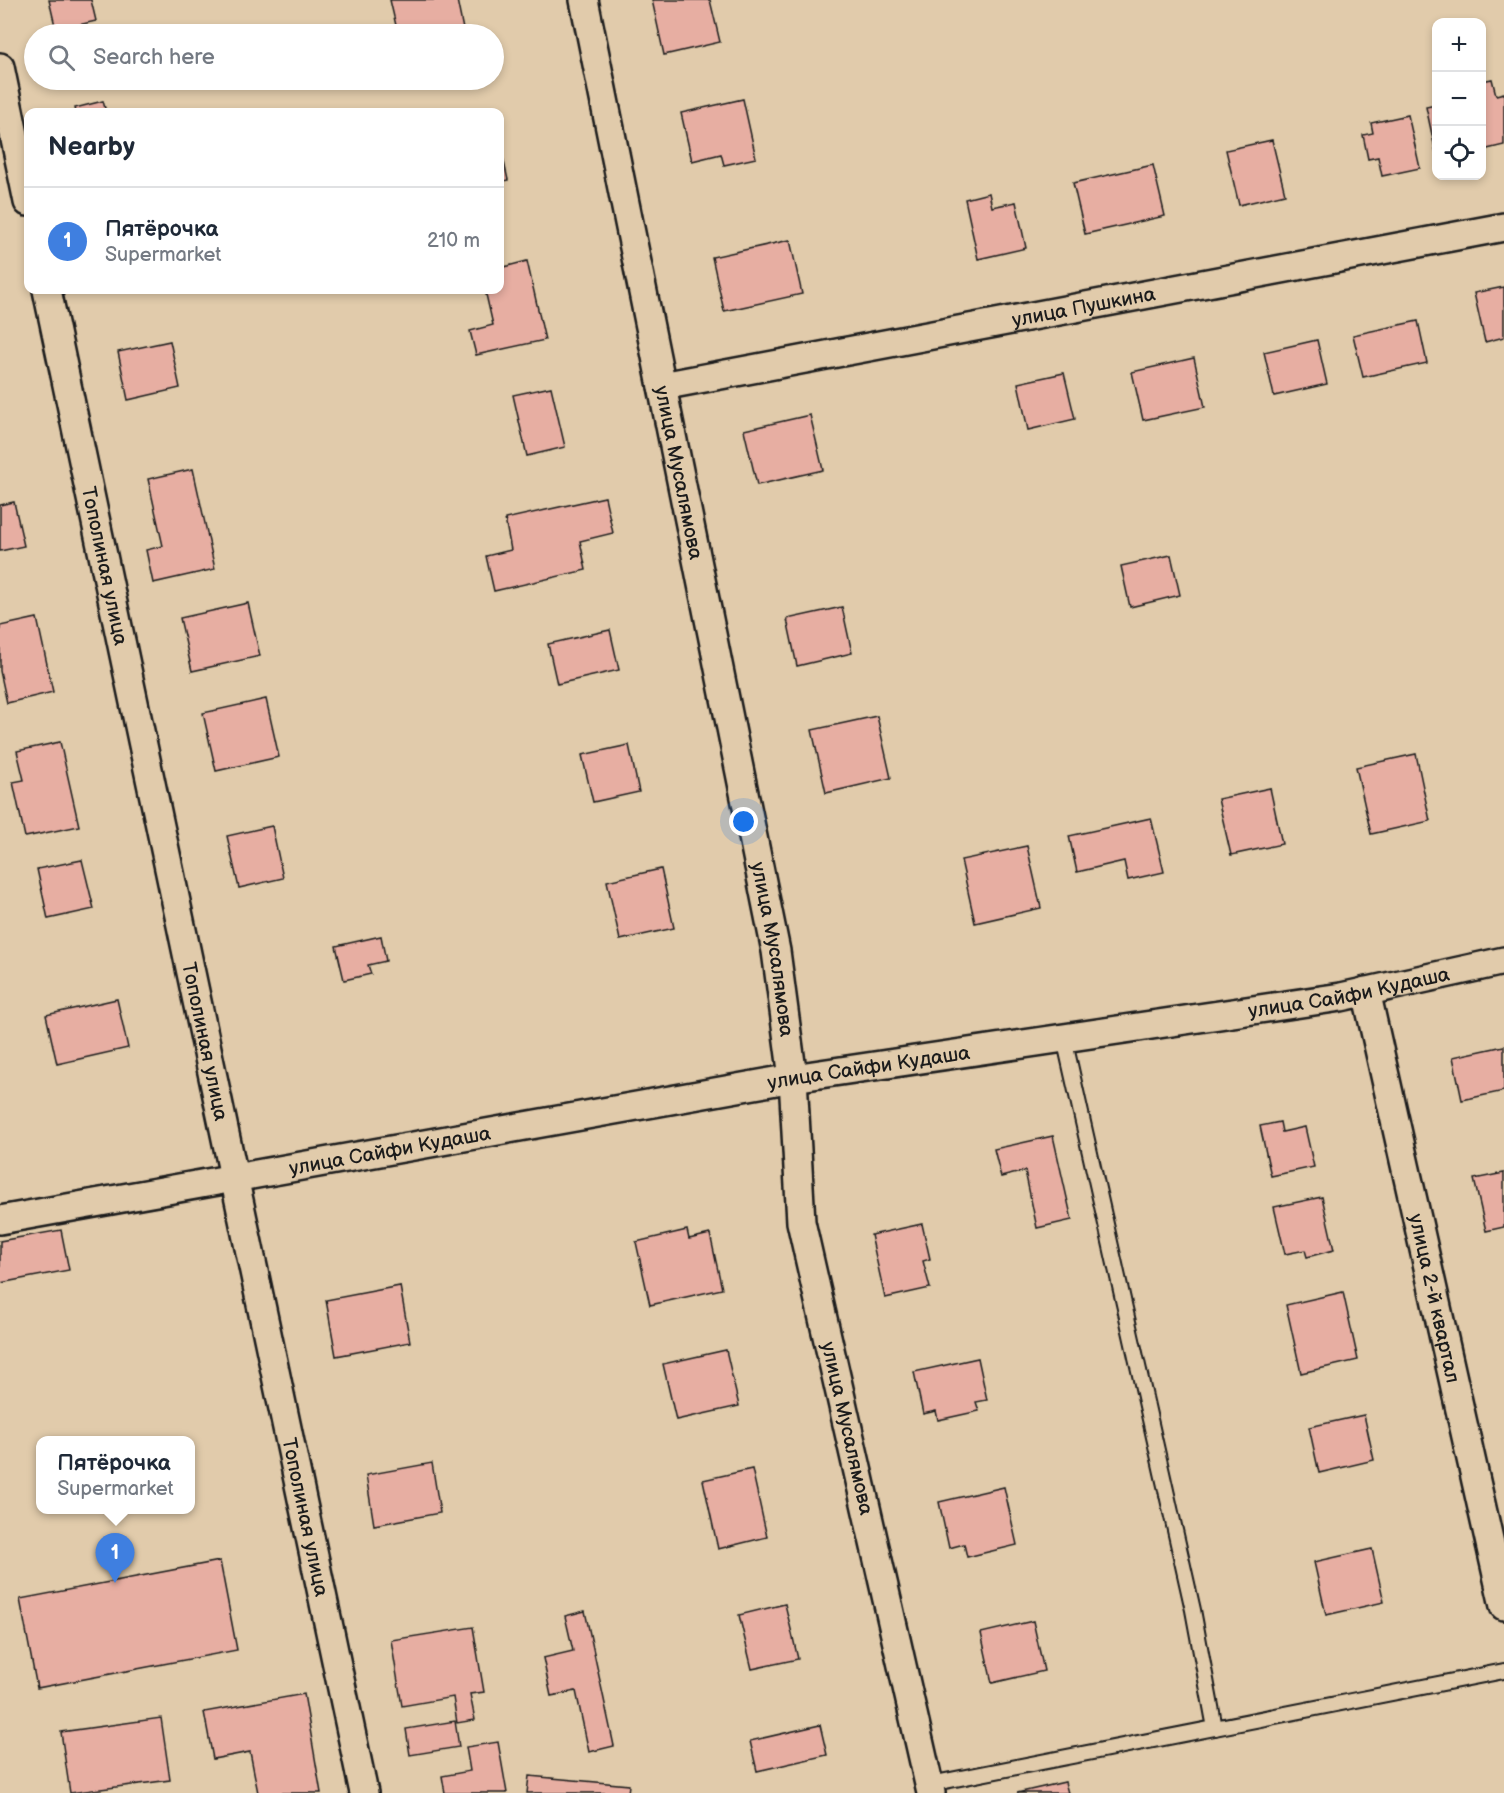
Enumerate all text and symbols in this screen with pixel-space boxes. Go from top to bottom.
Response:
map controls [1432,18,1486,180]
button: + [1432,18,1486,72]
search box [24,24,504,90]
icon: search [45,41,78,74]
text: Search here [93,44,215,71]
button: − [1432,72,1486,126]
button: locate [1432,126,1486,180]
text: Nearby [48,132,135,163]
text: Пятёрочка [105,216,218,243]
text: 1 [63,229,72,253]
text: 210 m [427,229,480,253]
text: Supermarket [105,243,221,267]
street label: улица Пушкина [1010,282,1158,333]
street label: улица Мусалямова [649,384,708,562]
street label: Тополиная улица [76,485,133,648]
your location [729,807,758,836]
street label: улица Мусалямова [745,860,798,1038]
street label: Тополиная улица [176,960,233,1123]
street label: улица Сайфи Кудаша [1247,962,1452,1024]
street label: улица Сайфи Кудаша [766,1041,972,1095]
street label: улица Сайфи Кудаша [287,1121,493,1181]
street label: улица 2-й квартал [1403,1212,1465,1385]
street label: улица Мусалямова [816,1340,878,1517]
popup [36,1436,195,1514]
street label: Тополиная улица [276,1436,333,1599]
text: Пятёрочка [57,1450,171,1477]
text: Supermarket [57,1477,174,1501]
pin: 1 [96,1534,134,1583]

